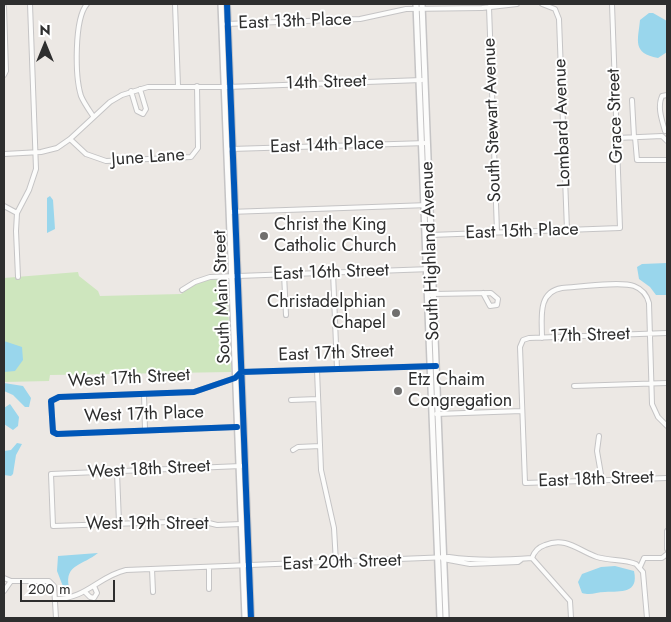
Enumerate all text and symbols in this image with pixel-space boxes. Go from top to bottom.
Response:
street label: East 13th Place [238,9,352,35]
north arrow [20,20,70,70]
text: N [39,20,51,40]
street label: South Stewart Avenue [479,37,507,203]
street label: Lombard Avenue [550,58,576,188]
street label: Grace Street [604,68,628,164]
street label: 14th Street [285,71,367,95]
street label: East 14th Place [270,133,384,159]
street label: June Lane [111,145,185,171]
street label: South Highland Avenue [417,161,445,341]
place label: Christ the King Catholic Church [274,215,397,258]
street label: East 15th Place [465,219,579,245]
street label: South Main Street [210,230,236,364]
marker: Christ the King Catholic Church [258,230,270,242]
street label: East 16th Street [273,260,389,286]
place label: Christadelphian Chapel [267,292,386,334]
marker: Christadelphian Chapel [390,307,402,319]
street label: 17th Street [550,324,630,348]
street label: East 17th Street [278,341,394,367]
street label: West 17th Street [67,365,191,393]
place label: Etz Chaim Congregation [408,370,512,412]
marker: Etz Chaim Congregation [392,385,404,397]
street label: West 17th Place [84,402,204,428]
street label: West 18th Street [87,456,211,484]
street label: East 18th Street [538,467,654,493]
street label: West 19th Street [85,514,209,536]
street label: East 20th Street [282,550,402,576]
scale bar [22,570,118,602]
text: 200 m [28,578,71,600]

